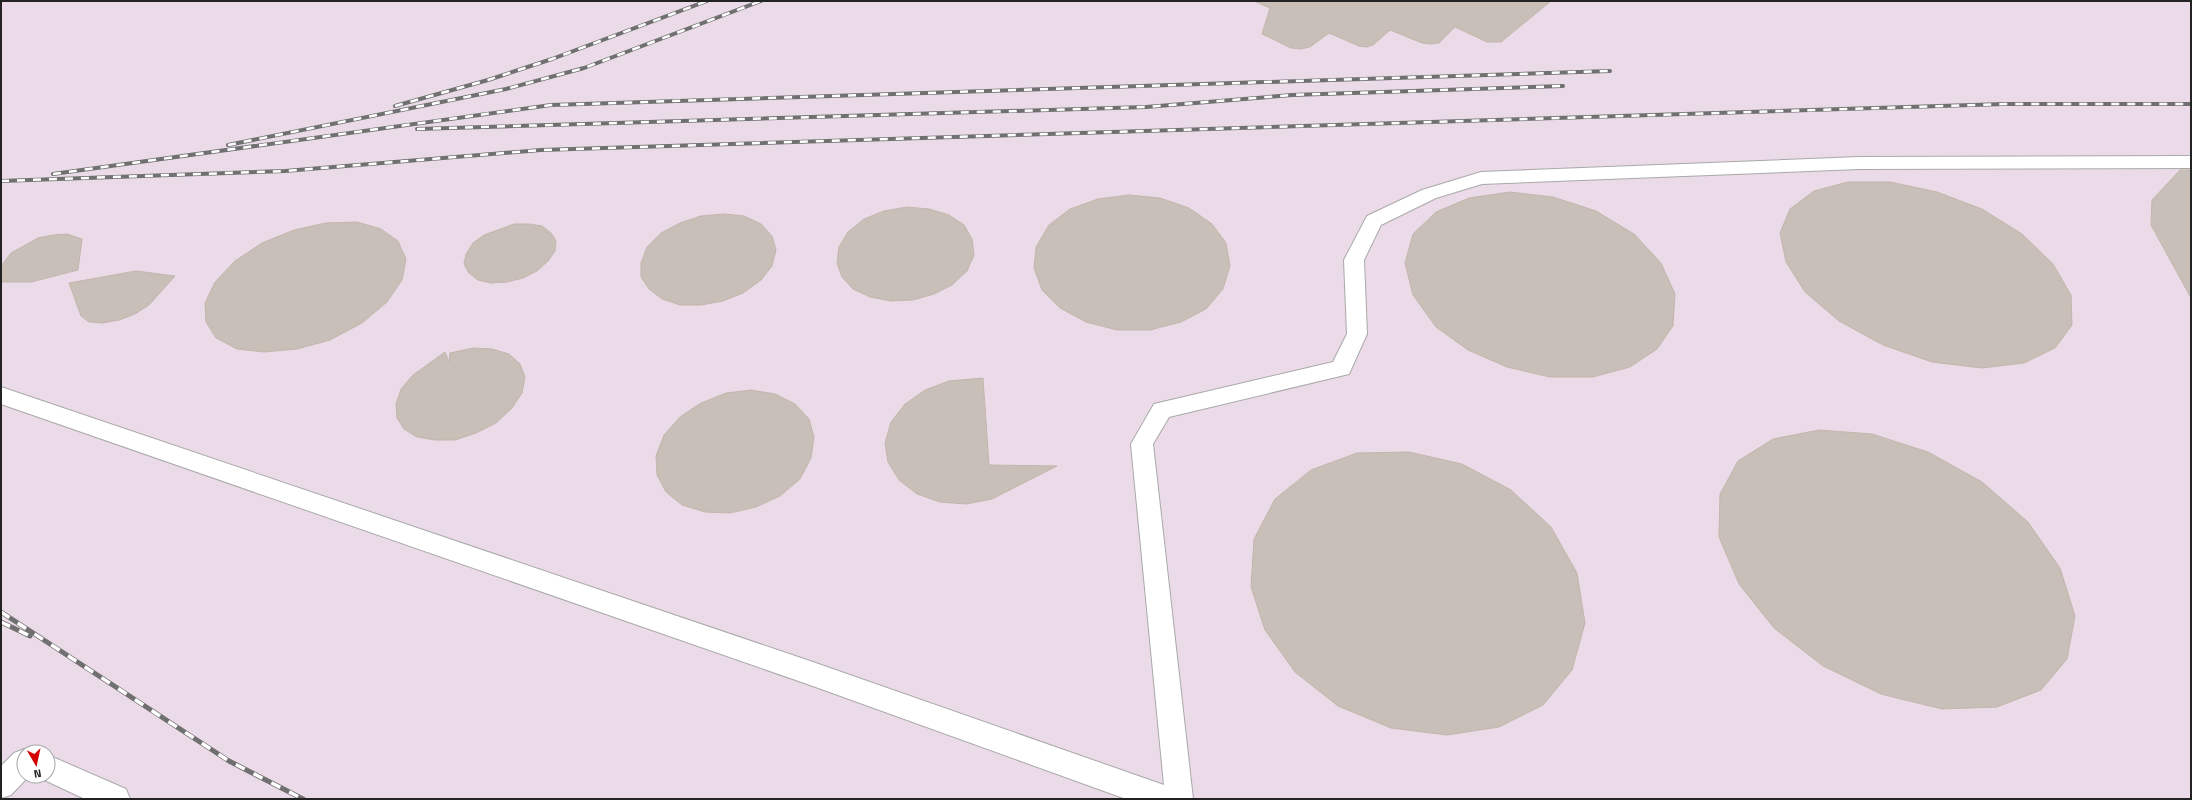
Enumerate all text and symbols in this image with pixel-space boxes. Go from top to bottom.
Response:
north arrow [16,744,56,784]
text: N [33,765,43,782]

